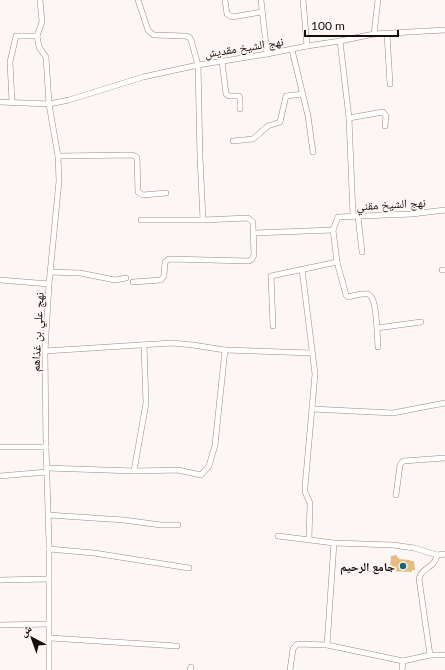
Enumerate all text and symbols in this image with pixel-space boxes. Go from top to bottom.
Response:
scale bar [305,12,398,38]
text: 100 m [311,18,345,33]
street label: نهج الشيخ مقديش [203,33,285,61]
street label: نهج الشيخ مقني [356,195,426,216]
street label: نهج علي بن غذاهم [27,292,50,372]
place label: جامع الرحيم [340,559,395,575]
marker: جامع الرحيم [398,561,408,571]
north arrow [12,618,52,658]
text: ش [16,621,35,640]

